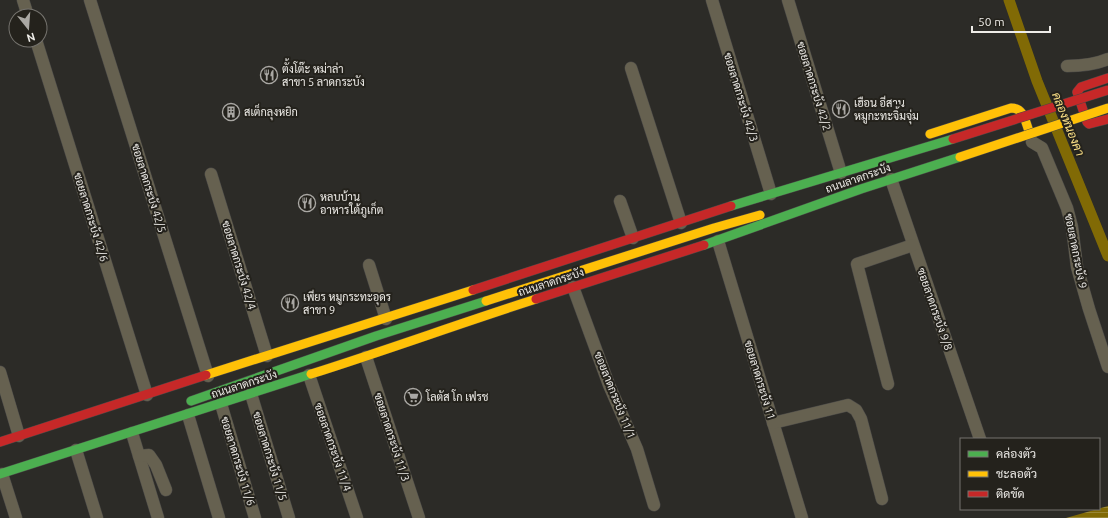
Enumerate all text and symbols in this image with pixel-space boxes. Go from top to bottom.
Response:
north arrow [8,8,48,48]
scale bar [972,8,1050,34]
text: 50 m [978,15,1005,28]
text: N [25,31,37,45]
street label: ซอยลาดกระบัง 42/2 [795,40,834,132]
street label: ซอยลาดกระบัง 42/3 [722,51,761,143]
place label: ตั้งโต๊ะ หม่าล่า สาขา 5 ลาดกระบัง [282,58,365,88]
restaurant icon: ตั้งโต๊ะ หม่าล่า สาขา 5 ลาดกระบัง [259,65,279,85]
water label: คลองหนองคา [1050,90,1087,158]
place label: เฮือน อีสาน หมูกะทะจิ้มจุ่ม [854,95,919,125]
restaurant icon: เฮือน อีสาน หมูกะทะจิ้มจุ่ม [831,99,851,119]
building icon: สเต็กลุงหยิก [221,102,241,122]
place label: สเต็กลุงหยิก [244,103,298,121]
street label: ซอยลาดกระบัง 42/5 [130,142,169,234]
street label: ถนนลาดกระบัง [823,160,892,195]
street label: ซอยลาดกระบัง 42/6 [72,171,111,263]
place label: หลบบ้าน อาหารใต้ภูเก็ต [320,190,383,218]
restaurant icon: หลบบ้าน อาหารใต้ภูเก็ต [297,193,317,213]
street label: ซอยลาดกระบัง 9 [1063,212,1090,290]
street label: ซอยลาดกระบัง 42/4 [220,219,259,311]
street label: ถนนลาดกระบัง [516,265,585,298]
street label: ซอยลาดกระบัง 9/8 [915,266,956,352]
place label: เพียร หมูกระทะอุดร สาขา 9 [303,289,391,316]
restaurant icon: เพียร หมูกระทะอุดร สาขา 9 [280,293,300,313]
street label: ซอยลาดกระบัง 11 [742,339,779,421]
street label: ซอยลาดกระบัง 11/1 [592,349,639,440]
street label: ถนนลาดกระบัง [209,367,278,400]
supermarket icon: โลตัส โก เฟรช [403,387,423,407]
place label: โลตัส โก เฟรช [425,389,489,403]
street label: ซอยลาดกระบัง 11/3 [372,391,413,483]
street label: ซอยลาดกระบัง 11/4 [312,401,355,493]
street label: ซอยลาดกระบัง 11/5 [251,410,290,502]
street label: ซอยลาดกระบัง 11/6 [219,415,258,507]
legend [960,438,1100,510]
text: คล่องตัว [996,447,1036,460]
text: ชะลอตัว [996,467,1037,480]
text: ติดขัด [996,487,1025,500]

